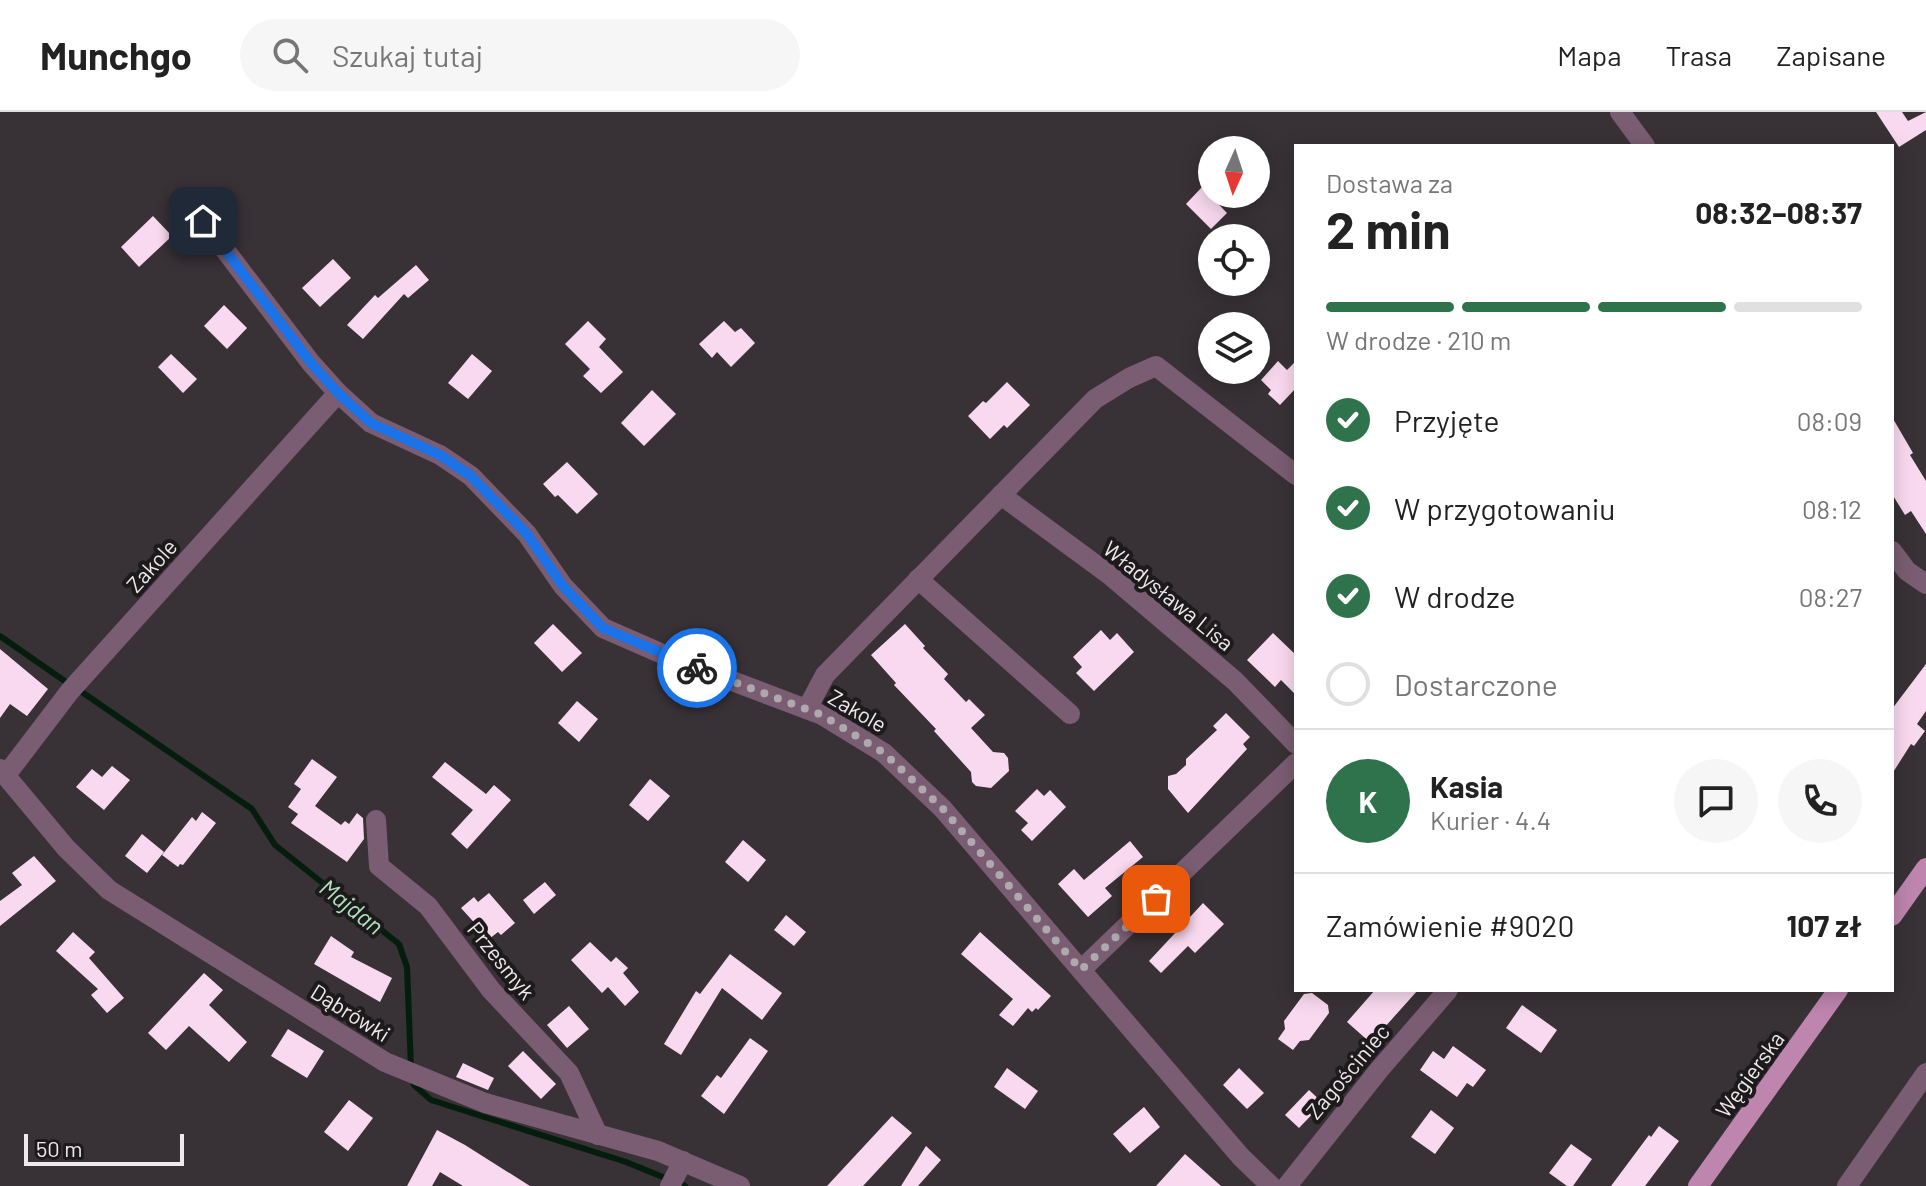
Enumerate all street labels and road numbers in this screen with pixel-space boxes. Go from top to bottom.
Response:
street label: Zakole [120,533,182,597]
street label: Władysława Lisa [1099,535,1239,655]
street label: Zakole [824,683,892,737]
street label: Przesmyk [463,916,541,1004]
street label: Dąbrówki [307,978,395,1046]
street label: Zagościniec [1300,1018,1394,1124]
street label: Węgierska [1709,1026,1789,1122]

